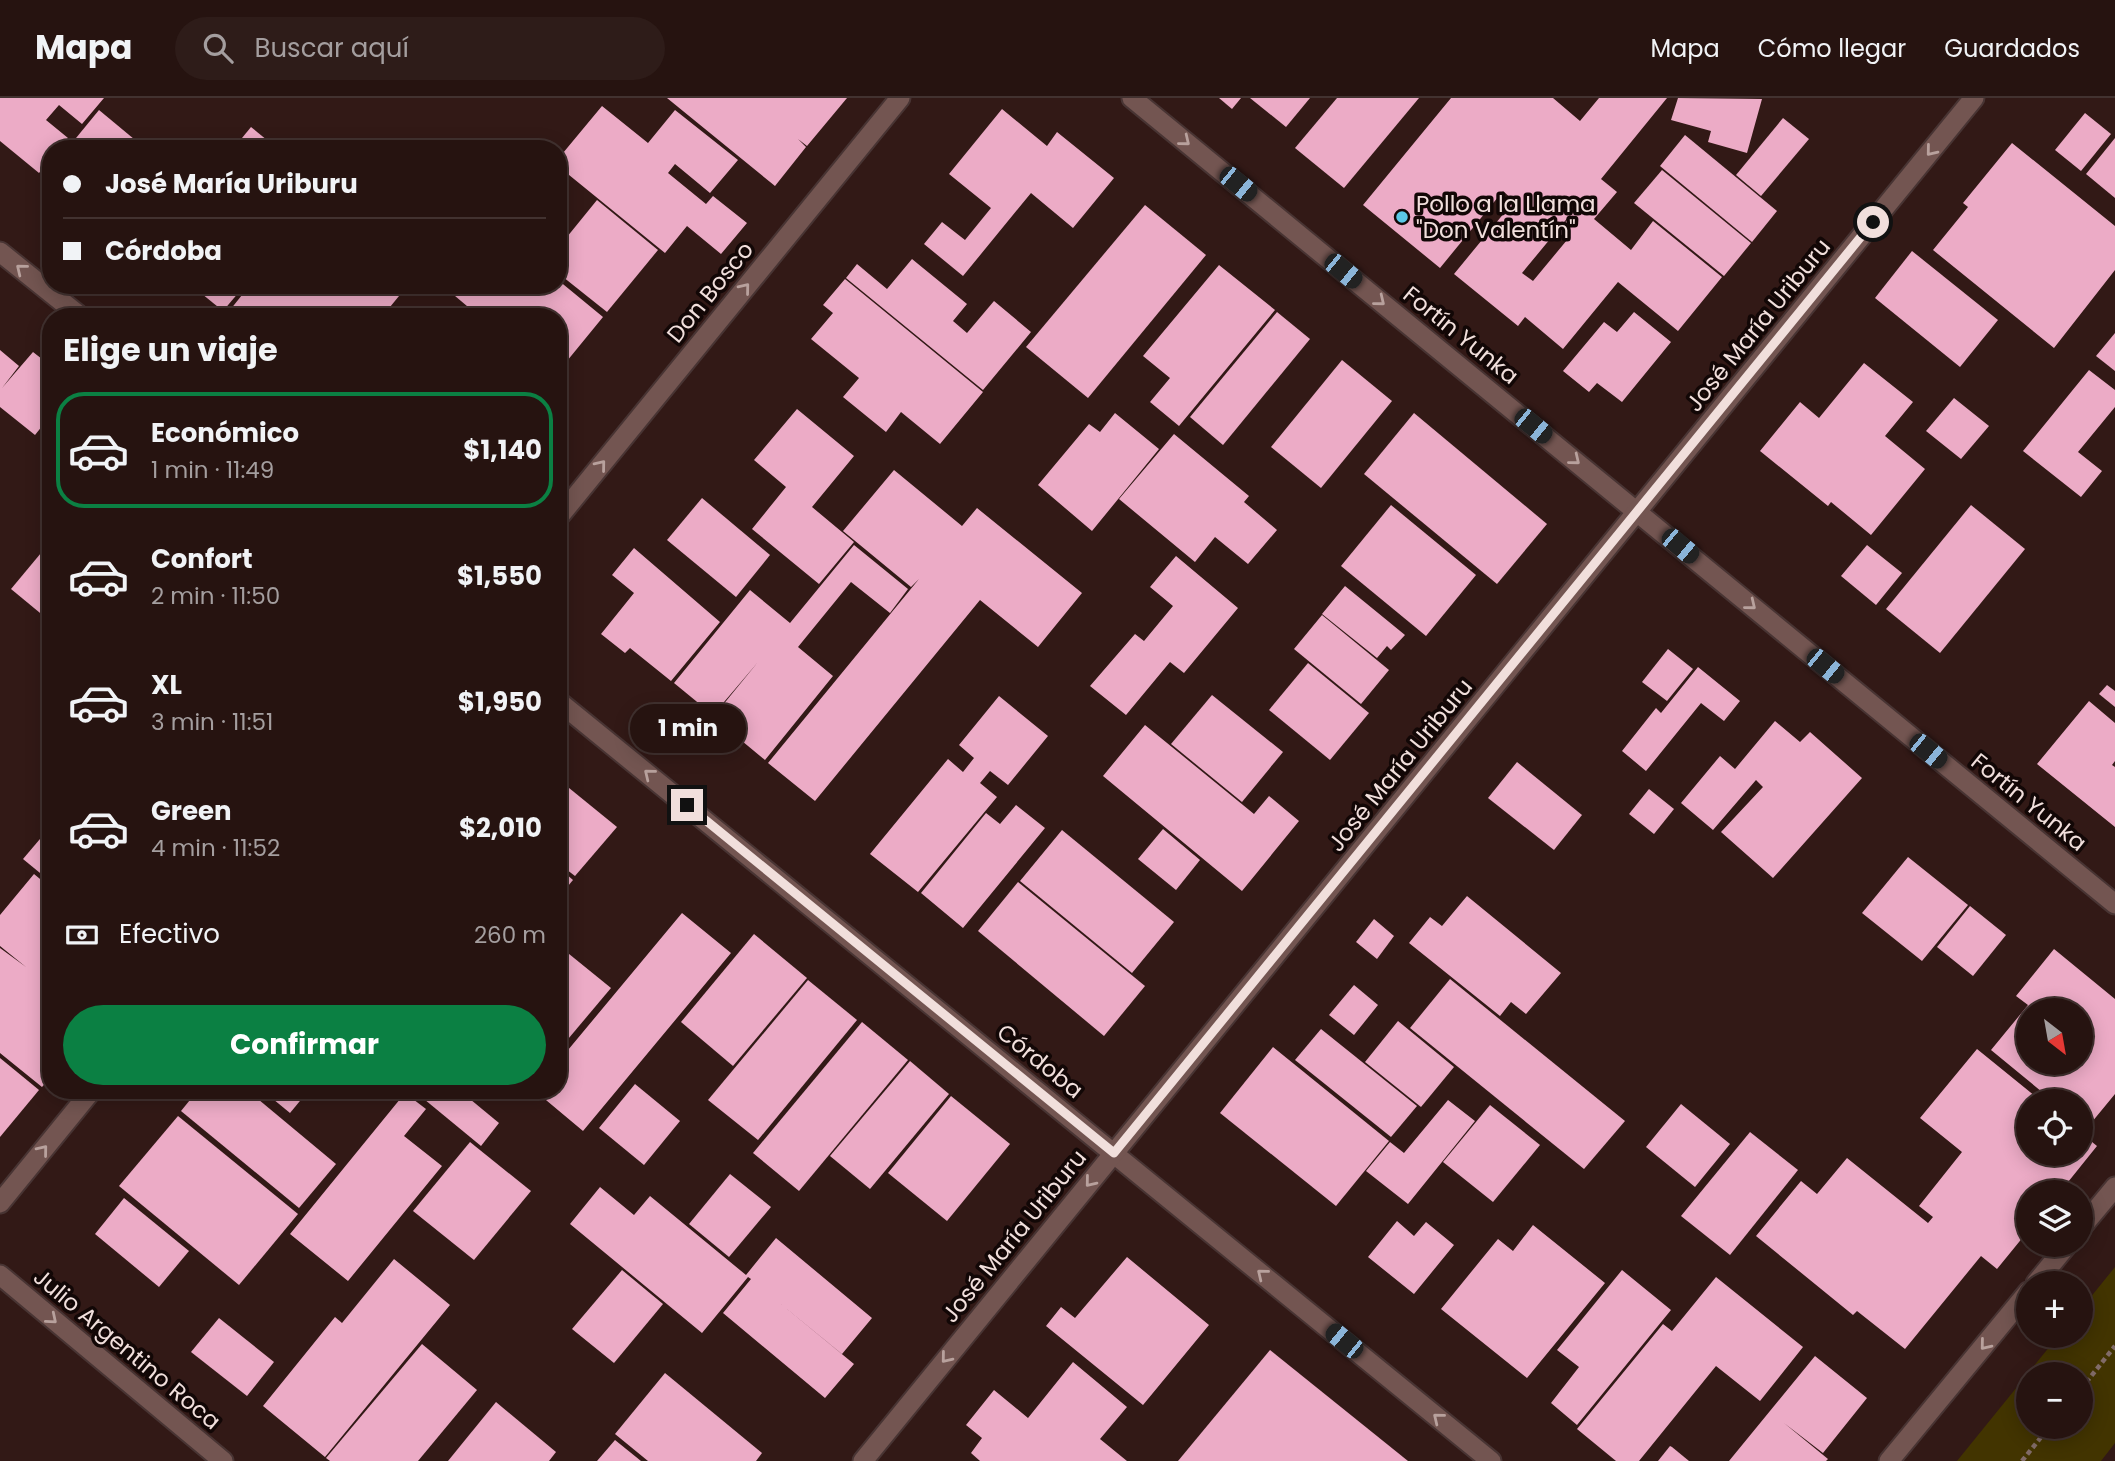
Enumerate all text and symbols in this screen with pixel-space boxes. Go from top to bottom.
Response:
search box [175,17,665,80]
text: Mapa [35,24,133,71]
icon: search [199,29,237,67]
text: Buscar aquí [255,30,409,66]
text: Mapa [1650,32,1720,65]
text: Cómo llegar [1758,32,1906,65]
text: Guardados [1944,32,2080,65]
one-way arrow [1177,133,1190,145]
one-way arrow [1926,144,1939,156]
car [1216,163,1261,205]
text: José María Uriburu [105,166,358,202]
place label: Pollo a la Llama "Don Valentín" [1416,188,1596,246]
route start [1857,206,1889,238]
marker: Pollo a la Llama "Don Valentín" [1394,209,1410,225]
street label: José María Uriburu [1678,232,1838,418]
text: Córdoba [105,233,222,269]
street label: Don Bosco [659,235,761,349]
car [1321,250,1366,292]
one-way arrow [17,265,30,277]
street label: Fortín Yunka [1397,278,1525,392]
one-way arrow [737,284,749,297]
one-way arrow [1372,293,1385,305]
text: Elige un viaje [63,327,278,372]
car [1511,405,1556,447]
text: Económico [151,415,299,451]
icon: car [67,419,130,482]
text: $1,140 [463,432,542,468]
one-way arrow [1568,452,1580,465]
text: 1 min · 11:49 [151,454,274,486]
one-way arrow [593,460,606,472]
car [1658,524,1703,568]
text: Confort [151,541,253,577]
icon: car [67,545,130,608]
text: $1,550 [457,558,542,594]
text: 2 min · 11:50 [151,580,280,612]
one-way arrow [1744,596,1756,609]
car [1803,645,1848,687]
text: XL [151,667,182,703]
icon: car [67,671,130,734]
street label: José María Uriburu [1320,672,1480,858]
text: $1,950 [458,684,542,720]
callout: 1 min [629,704,745,752]
text: 3 min · 11:51 [151,706,273,738]
text: 1 min [658,712,718,744]
car [1906,730,1951,772]
street label: Fortín Yunka [1965,745,2093,859]
one-way arrow [644,770,657,782]
route end [671,789,703,821]
text: Green [151,793,232,829]
icon: car [67,797,130,860]
text: $2,010 [459,810,542,846]
text: 4 min · 11:52 [151,832,280,864]
icon: cash [63,916,101,954]
text: Efectivo [119,916,220,952]
text: 260 m [474,919,546,951]
north arrow [2016,998,2093,1074]
map controls [2016,998,2093,1439]
button: Confirmar [63,1005,546,1085]
street label: Córdoba [990,1016,1090,1106]
button: locate [2016,1089,2093,1166]
street label: José María Uriburu [934,1143,1094,1329]
one-way arrow [35,1146,47,1159]
one-way arrow [1086,1174,1099,1186]
button: layers [2016,1180,2093,1257]
street label: Julio Argentino Roca [27,1261,227,1437]
one-way arrow [1257,1269,1269,1282]
button: + [2016,1271,2093,1348]
one-way arrow [44,1311,57,1323]
car [1322,1320,1367,1362]
one-way arrow [1981,1336,1993,1349]
one-way arrow [942,1351,955,1363]
button: − [2016,1362,2093,1439]
one-way arrow [1433,1414,1446,1426]

